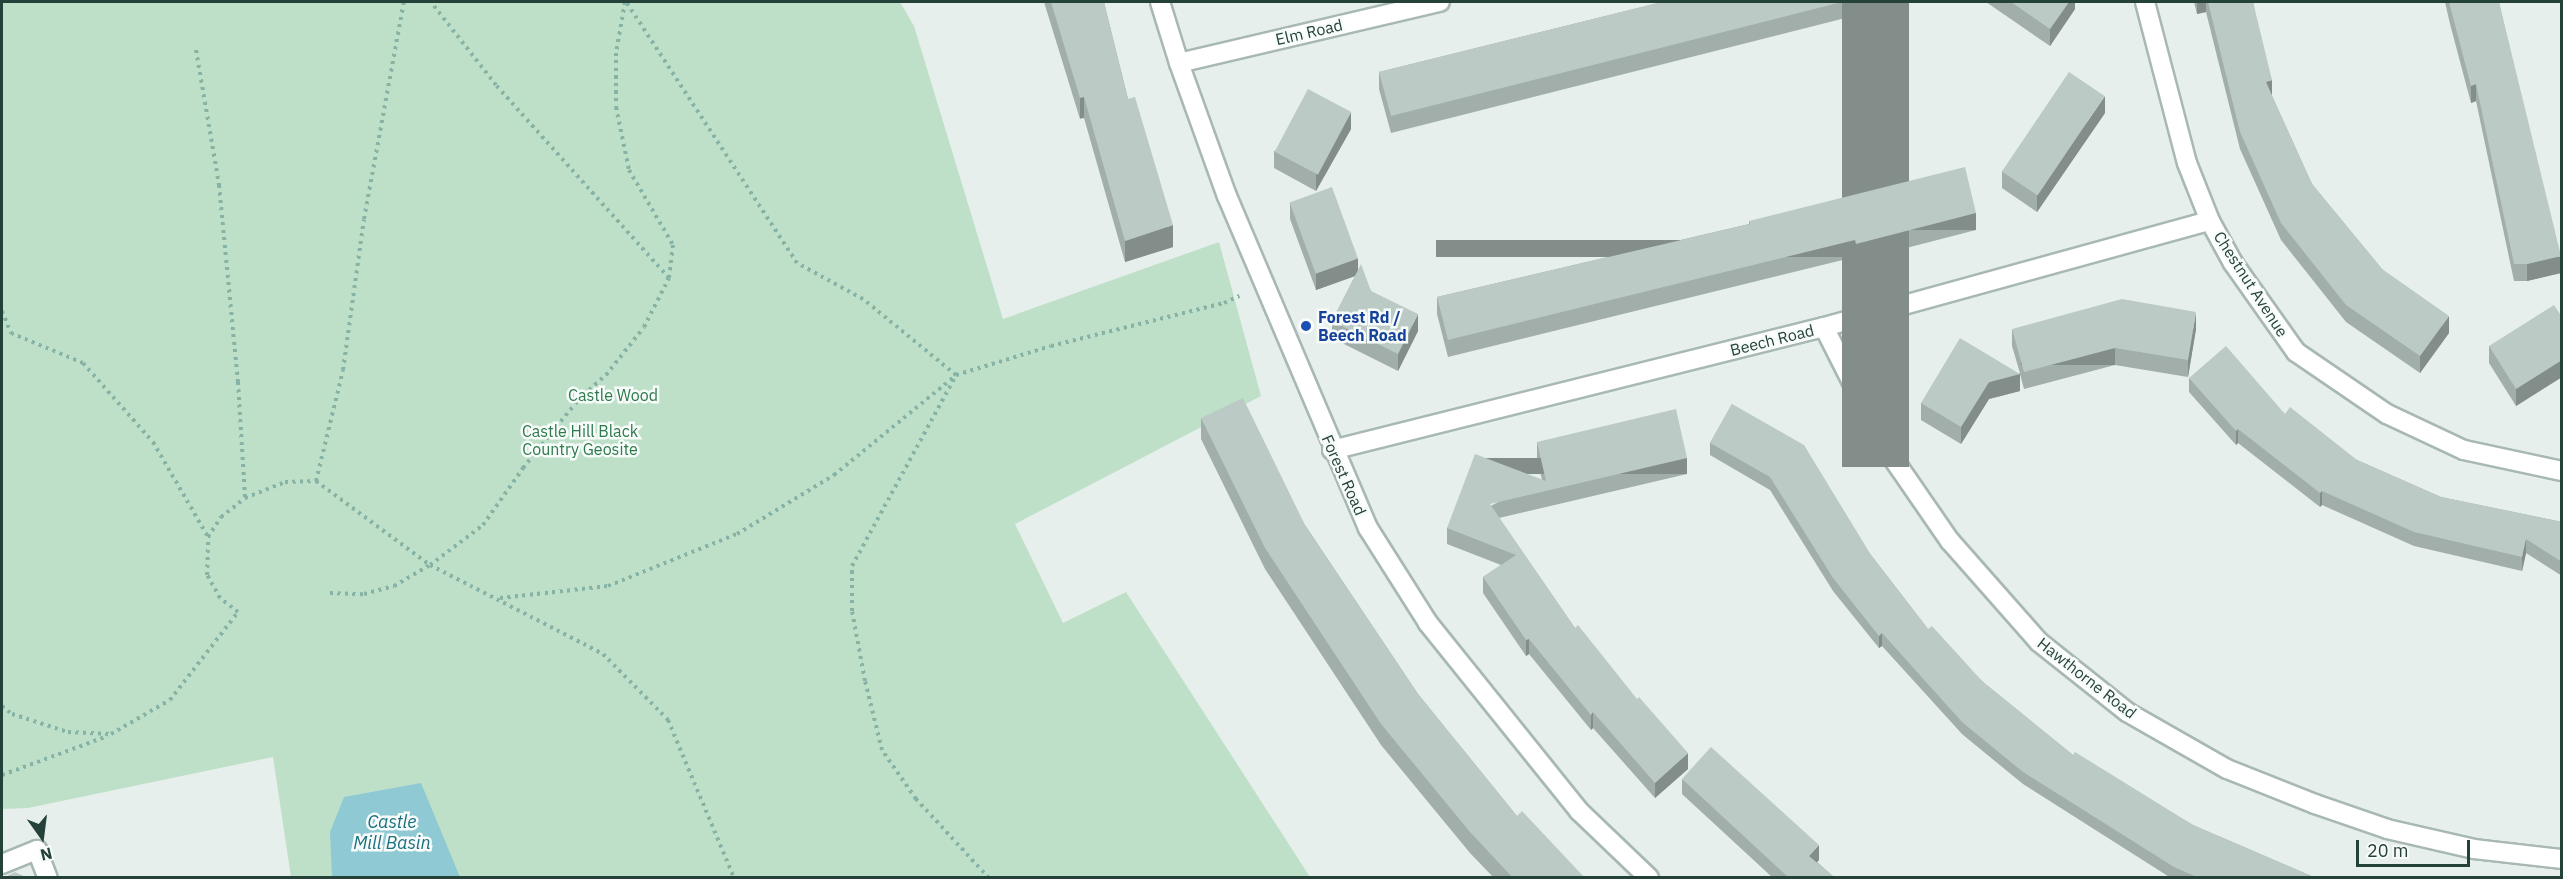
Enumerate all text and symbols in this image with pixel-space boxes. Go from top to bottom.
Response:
street label: Elm Road [1274,15,1344,49]
street label: Chestnut Avenue [2210,228,2292,340]
place label: Forest Rd / Beech Road [1318,307,1407,345]
marker: Forest Rd / Beech Road [1299,319,1313,333]
street label: Beech Road [1728,320,1816,360]
park label: Castle Wood [568,385,658,405]
park label: Castle Hill Black Country Geosite [522,421,638,459]
street label: Forest Road [1318,432,1370,518]
street label: Hawthorne Road [2034,633,2140,723]
north arrow [12,807,72,867]
water label: Castle Mill Basin [353,812,431,854]
scale bar [2359,828,2473,866]
text: 20 m [2367,839,2409,862]
text: N [38,843,54,866]

